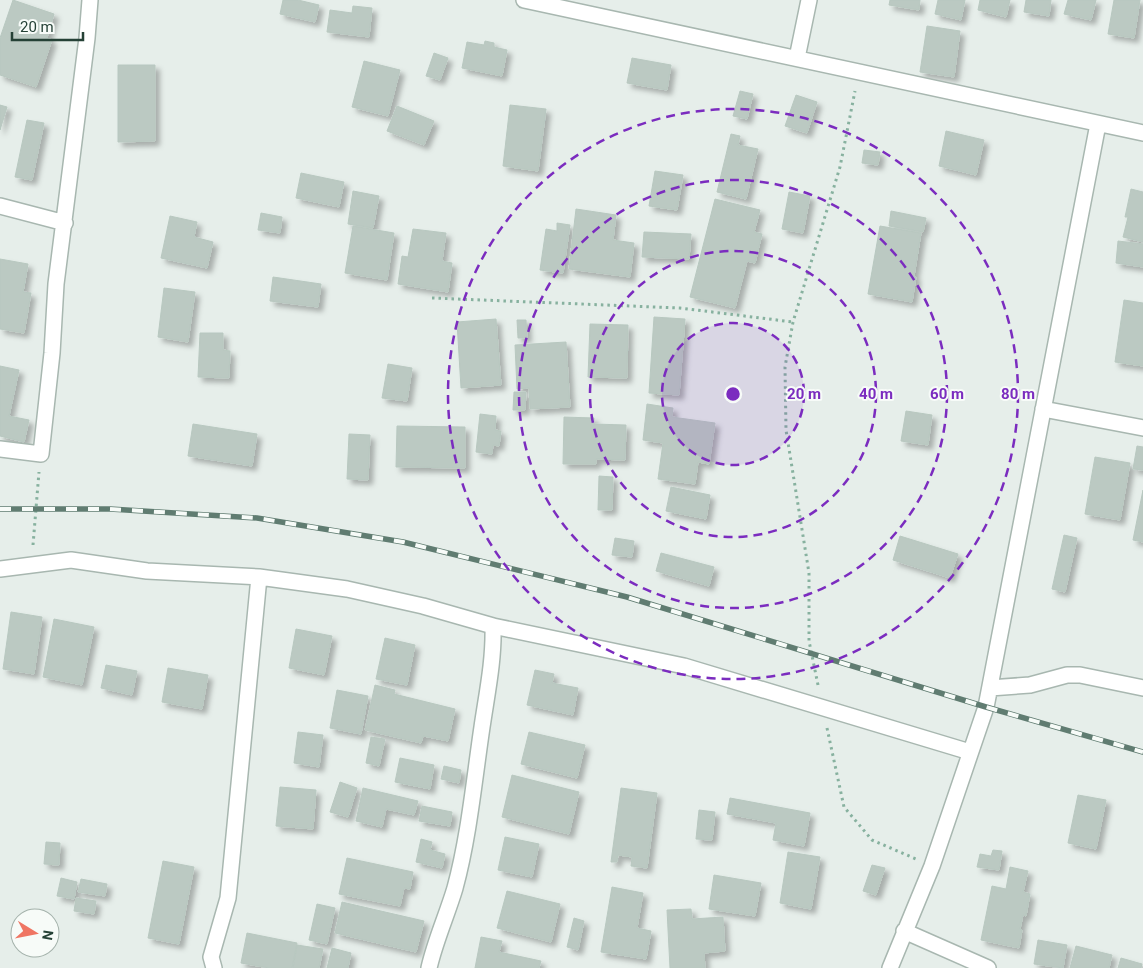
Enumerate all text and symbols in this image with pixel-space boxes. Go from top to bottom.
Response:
scale bar [12,10,84,42]
text: 20 m [20,18,54,36]
centre of rings [724,385,742,403]
text: 20 m [787,385,821,403]
text: 40 m [859,385,893,403]
text: 60 m [930,385,964,403]
text: 80 m [1001,385,1035,403]
north arrow [10,908,60,958]
text: N [39,929,57,942]

